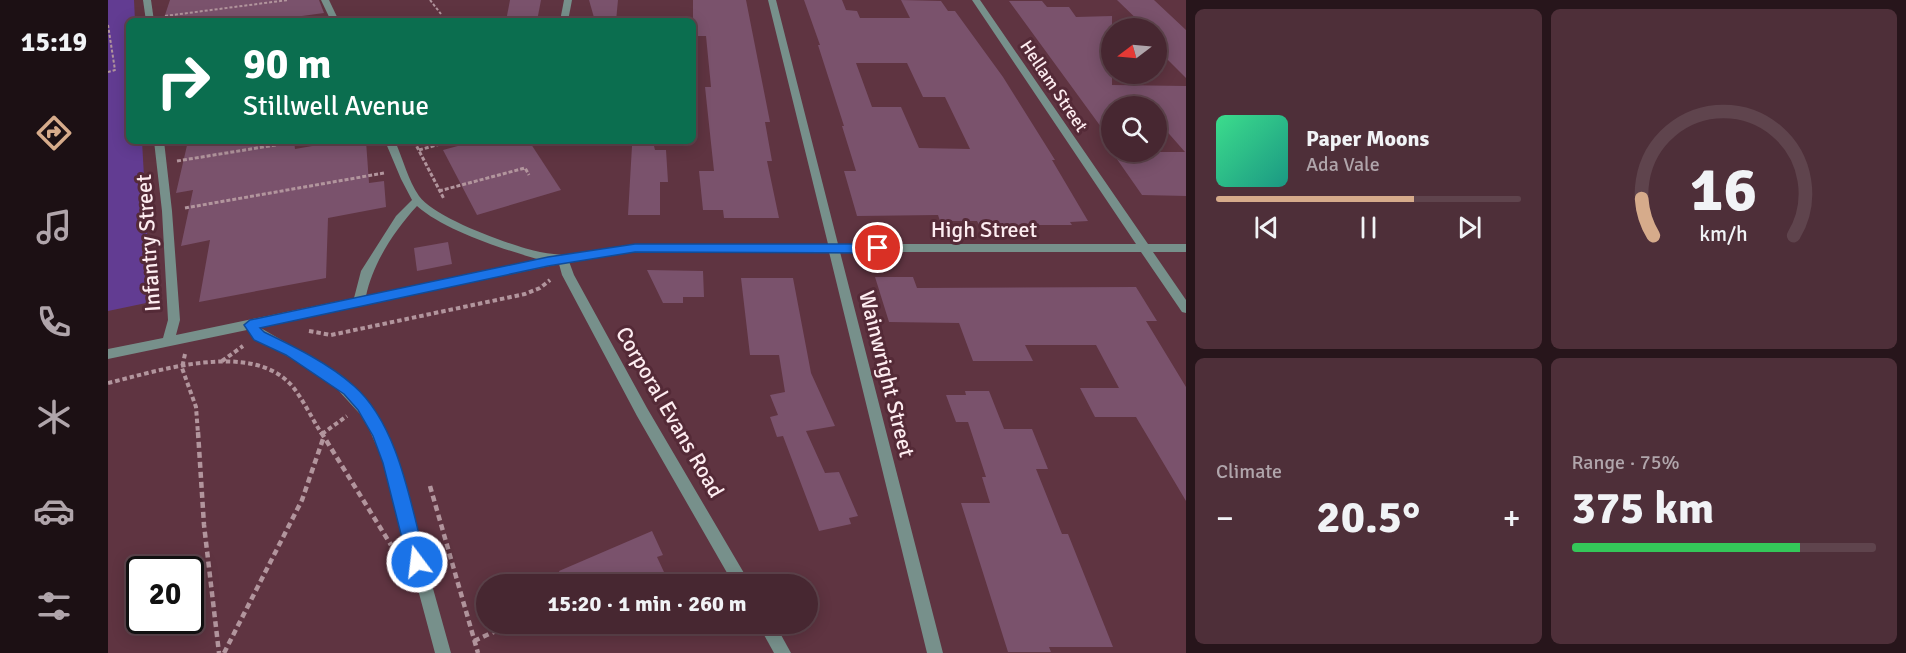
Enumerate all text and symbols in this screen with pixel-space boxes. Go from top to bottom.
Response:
north arrow [1101,18,1167,84]
map controls [1101,18,1167,162]
text: 15:19 [21,26,87,59]
street label: Hellam Street [1015,36,1093,136]
text: 90 m [243,39,332,90]
icon: right [144,42,222,120]
text: Stillwell Avenue [243,90,429,123]
button: search [1101,96,1167,162]
icon: directions [33,112,75,154]
text: Paper Moons [1306,125,1429,152]
text: 16 [1690,151,1757,228]
text: Ada Vale [1306,152,1380,177]
street label: Infantry Street [130,173,166,313]
icon: music [33,206,75,248]
icon: previous [1250,211,1283,244]
icon: pause [1352,211,1385,244]
icon: next [1453,211,1486,244]
street label: High Street [931,216,1038,243]
pin [852,222,903,273]
text: km/h [1699,222,1748,248]
icon: arrive [861,231,894,264]
street label: Wainwright Street [853,288,921,460]
icon: phone [33,301,75,343]
street label: Corporal Evans Road [610,322,730,502]
icon: climate [33,396,75,438]
text: Range · 75% [1572,450,1680,475]
text: Climate [1216,459,1282,484]
text: 375 km [1572,481,1714,536]
icon: car [33,490,75,532]
text: 20.5° [1316,490,1420,545]
text: − [1216,498,1234,539]
text: + [1503,498,1520,539]
position arrow [385,530,449,594]
speed limit sign: 20 [126,556,204,634]
icon: filters [33,585,75,627]
text: 15:20 · 1 min · 260 m [547,590,747,617]

